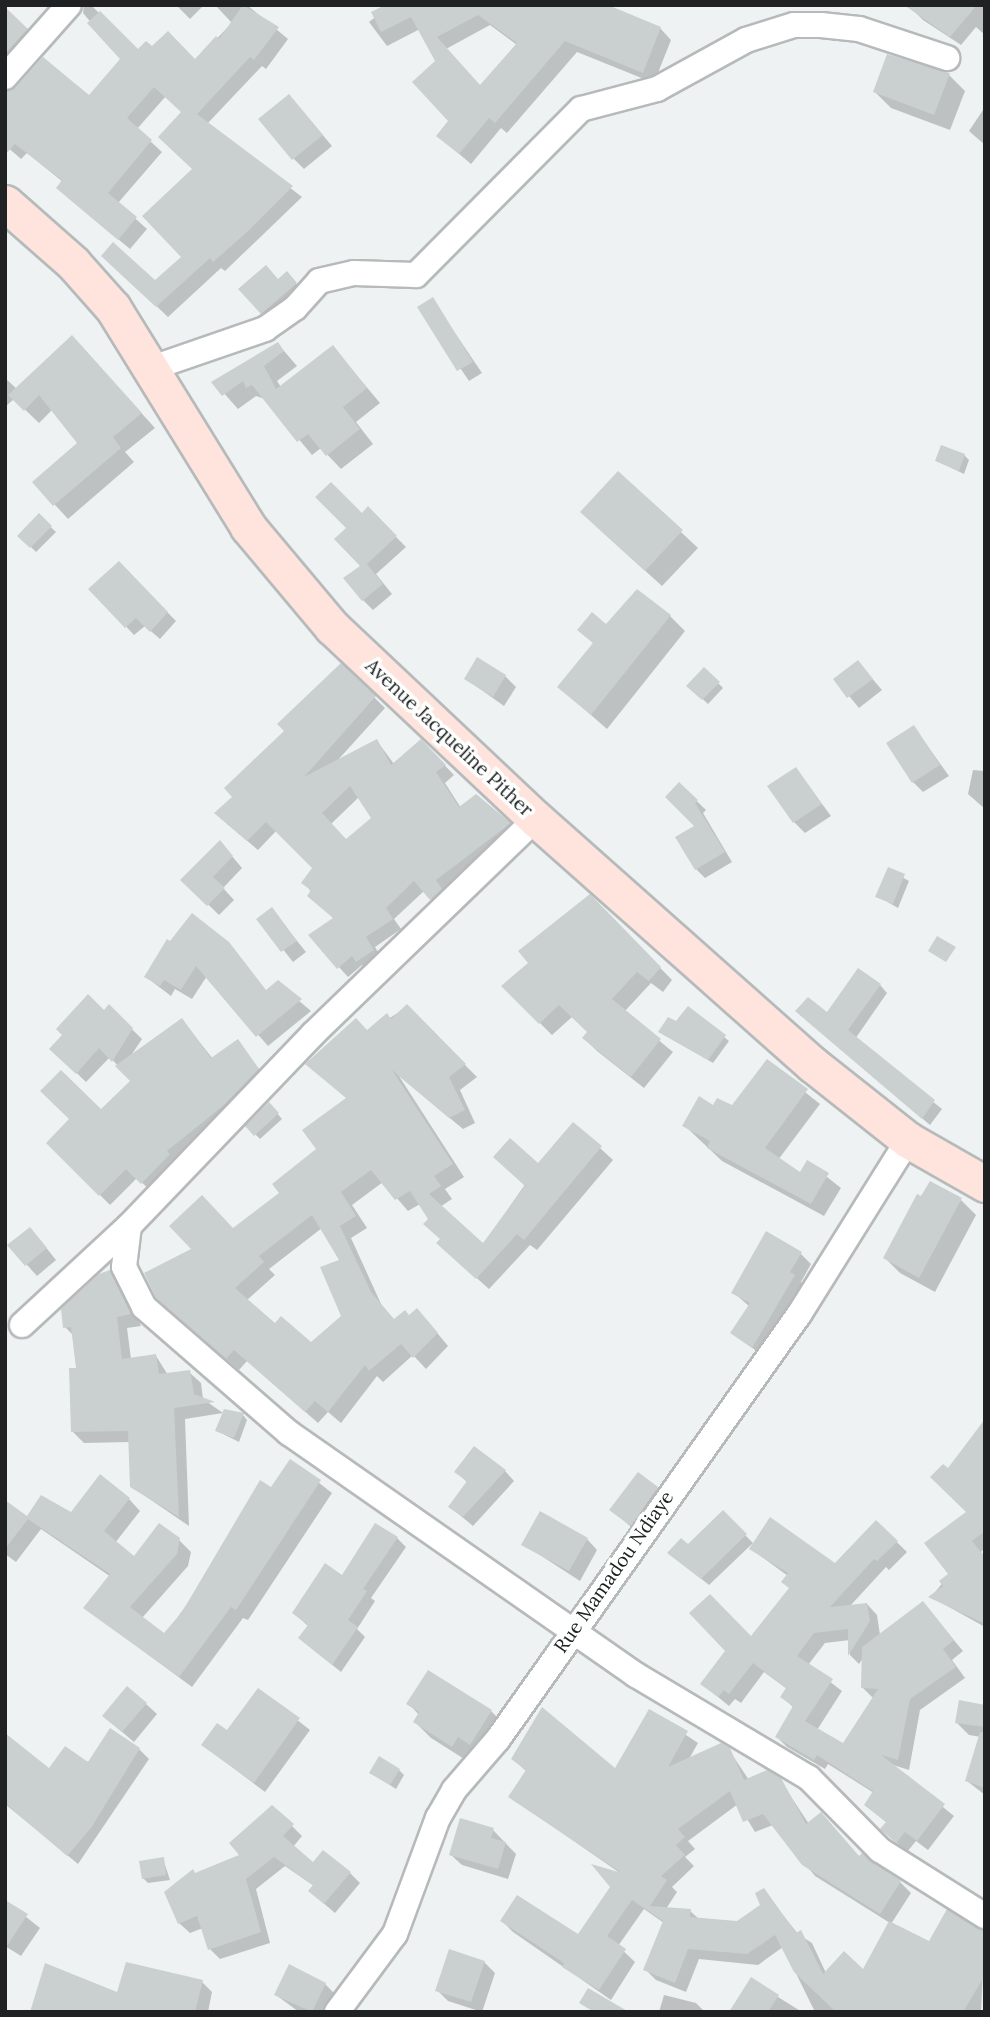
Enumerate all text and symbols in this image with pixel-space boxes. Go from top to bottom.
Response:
street label: Avenue Jacqueline Pither [361,654,537,822]
street label: Rue Mamadou Ndiaye [550,1487,678,1657]

